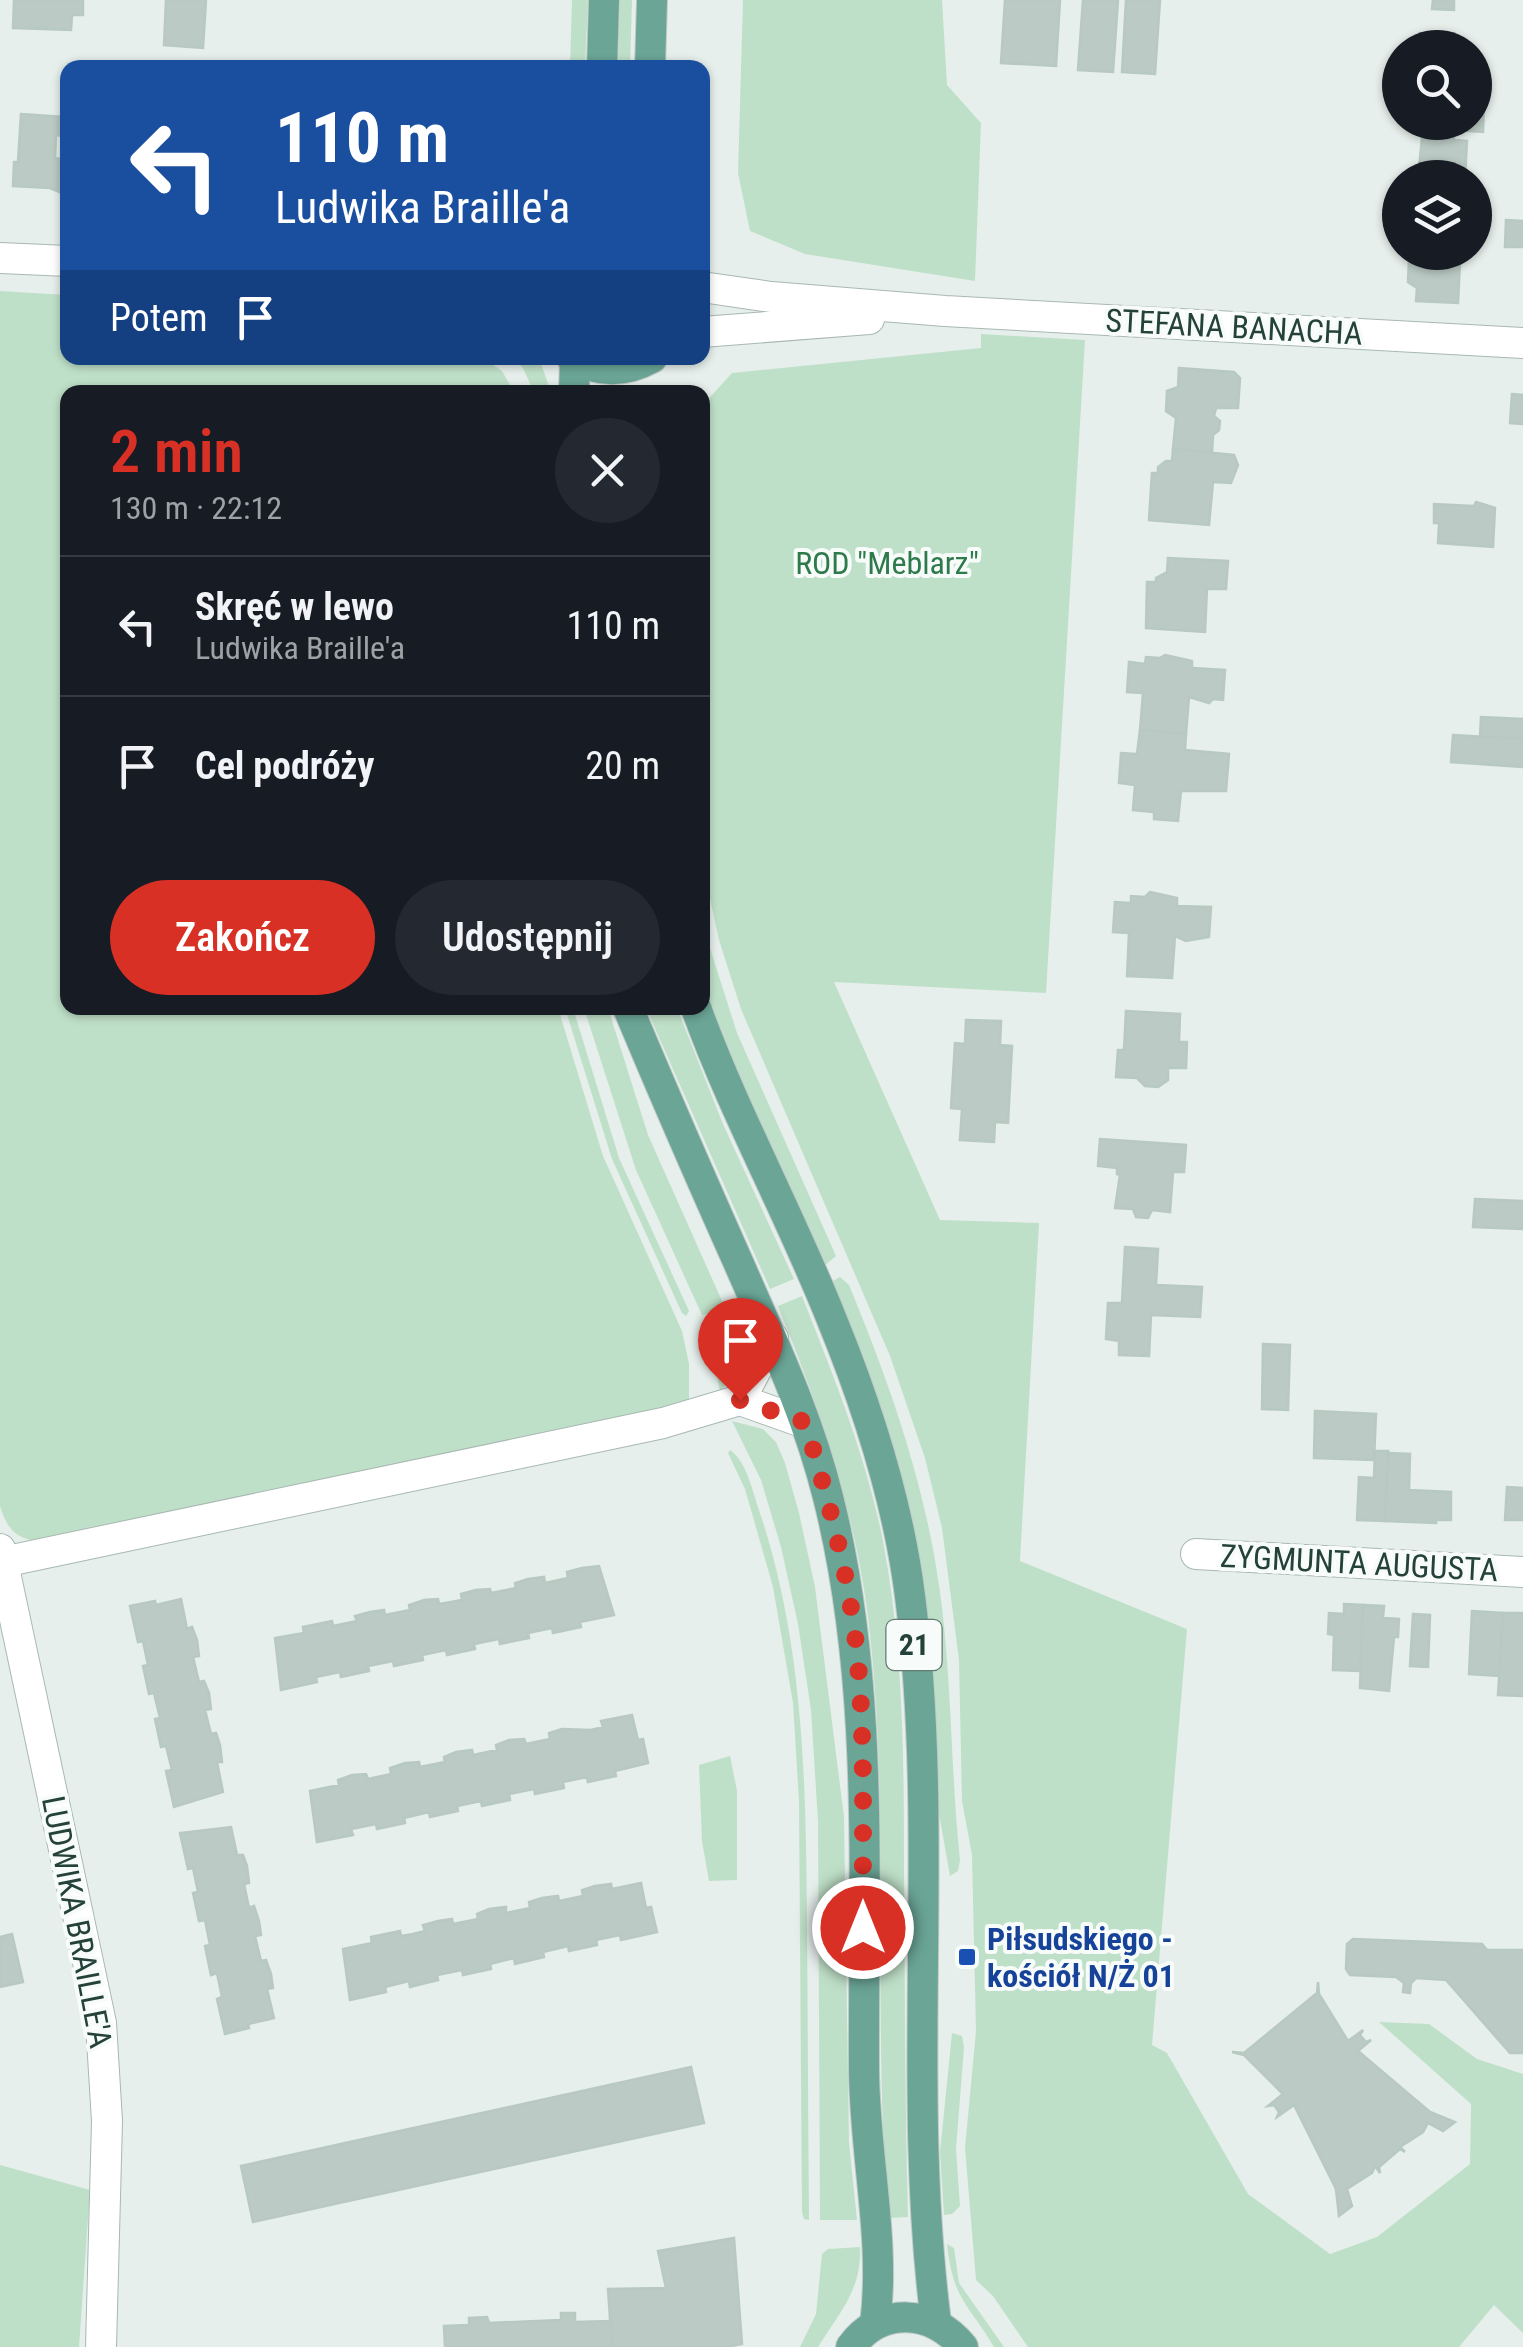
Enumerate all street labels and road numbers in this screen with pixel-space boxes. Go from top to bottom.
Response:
street label: STEFANA BANACHA [1105,301,1363,353]
street label: ZYGMUNTA AUGUSTA [1219,1537,1499,1589]
road number: 21 [886,1620,942,1670]
street label: LUDWIKA BRAILLE'A [34,1793,120,2051]

